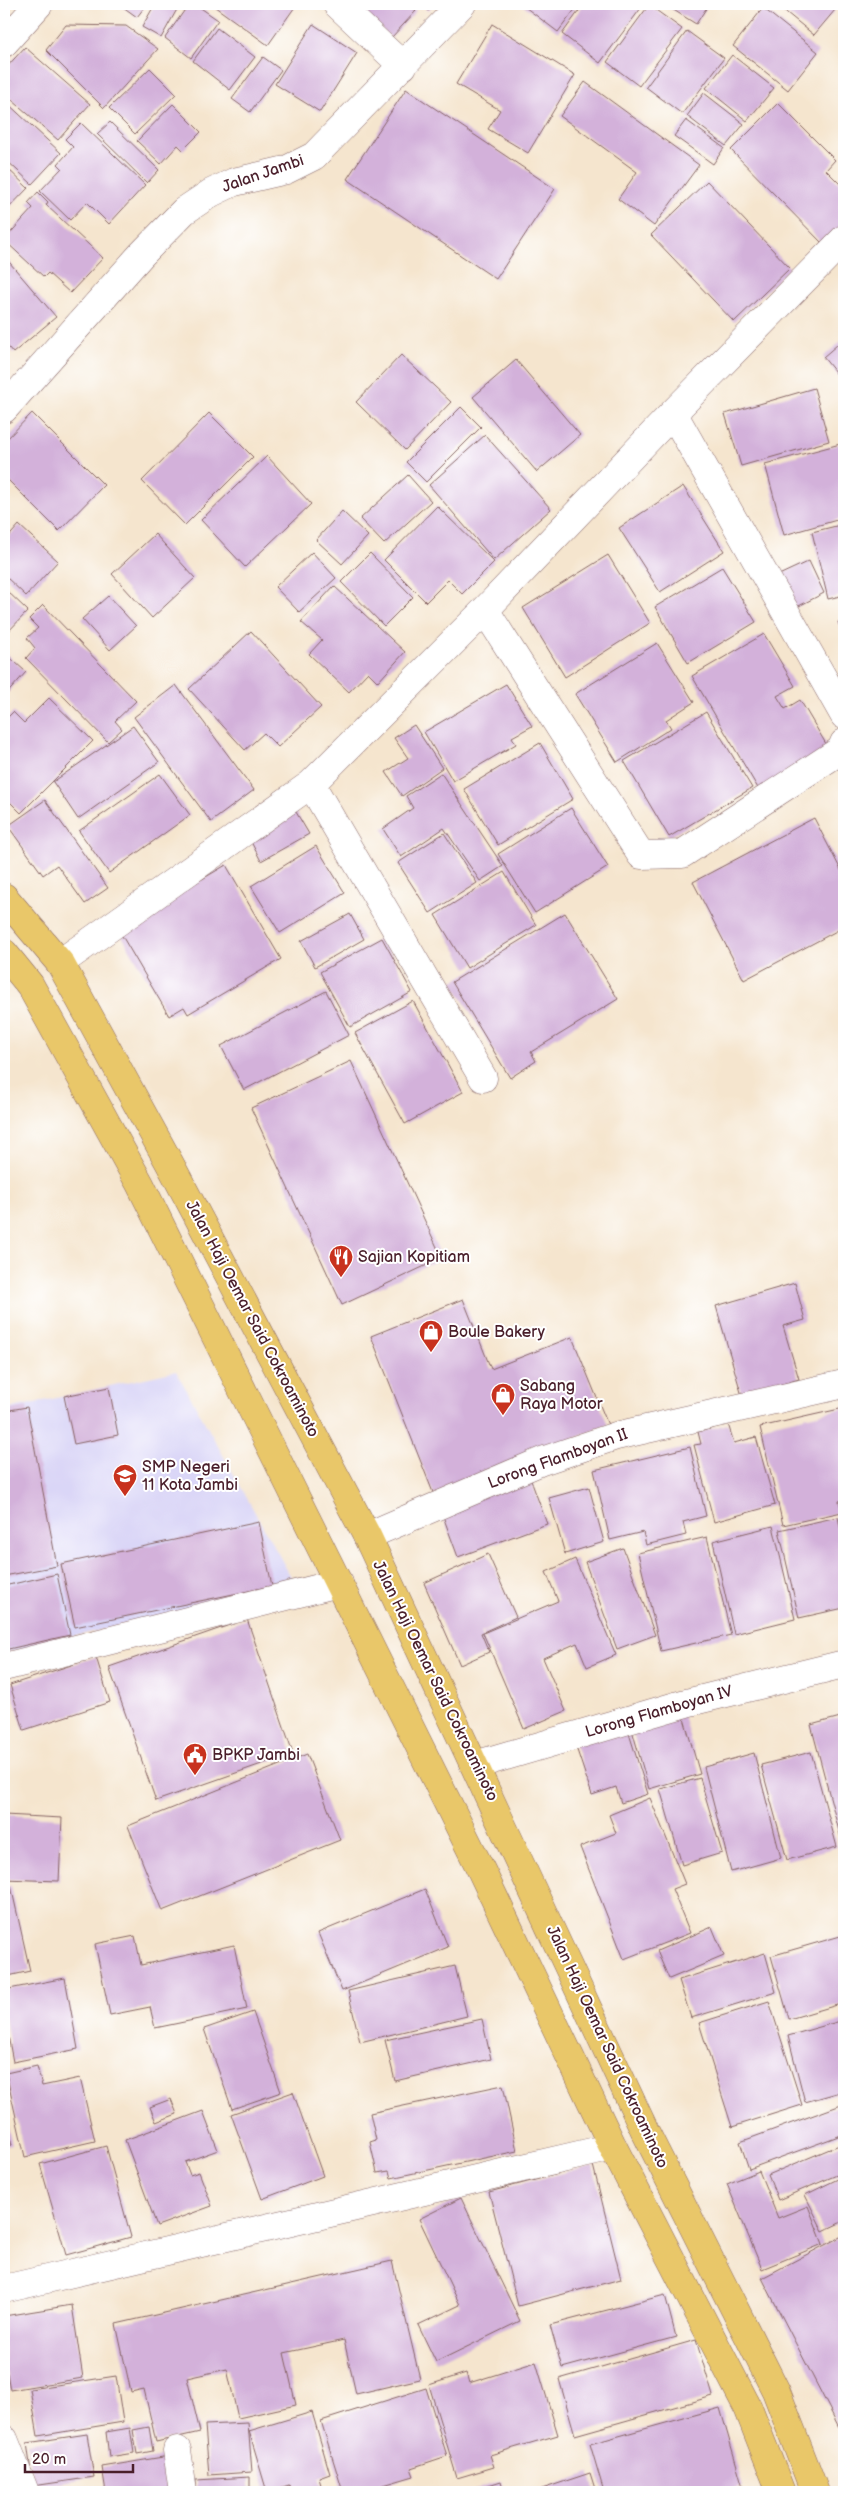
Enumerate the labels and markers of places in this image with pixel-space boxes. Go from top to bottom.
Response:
restaurant icon: Sajian Kopitiam [328,1244,354,1278]
place label: Sajian Kopitiam [358,1248,470,1267]
shop icon: Boule Bakery [418,1319,444,1353]
place label: Boule Bakery [448,1323,546,1342]
place label: Sabang Raya Motor [520,1377,603,1414]
shop icon: Sabang Raya Motor [490,1382,516,1416]
place label: SMP Negeri 11 Kota Jambi [142,1458,238,1495]
school or university icon: SMP Negeri 11 Kota Jambi [112,1463,138,1497]
public building icon: BPKP Jambi [182,1742,208,1776]
place label: BPKP Jambi [212,1746,300,1765]

